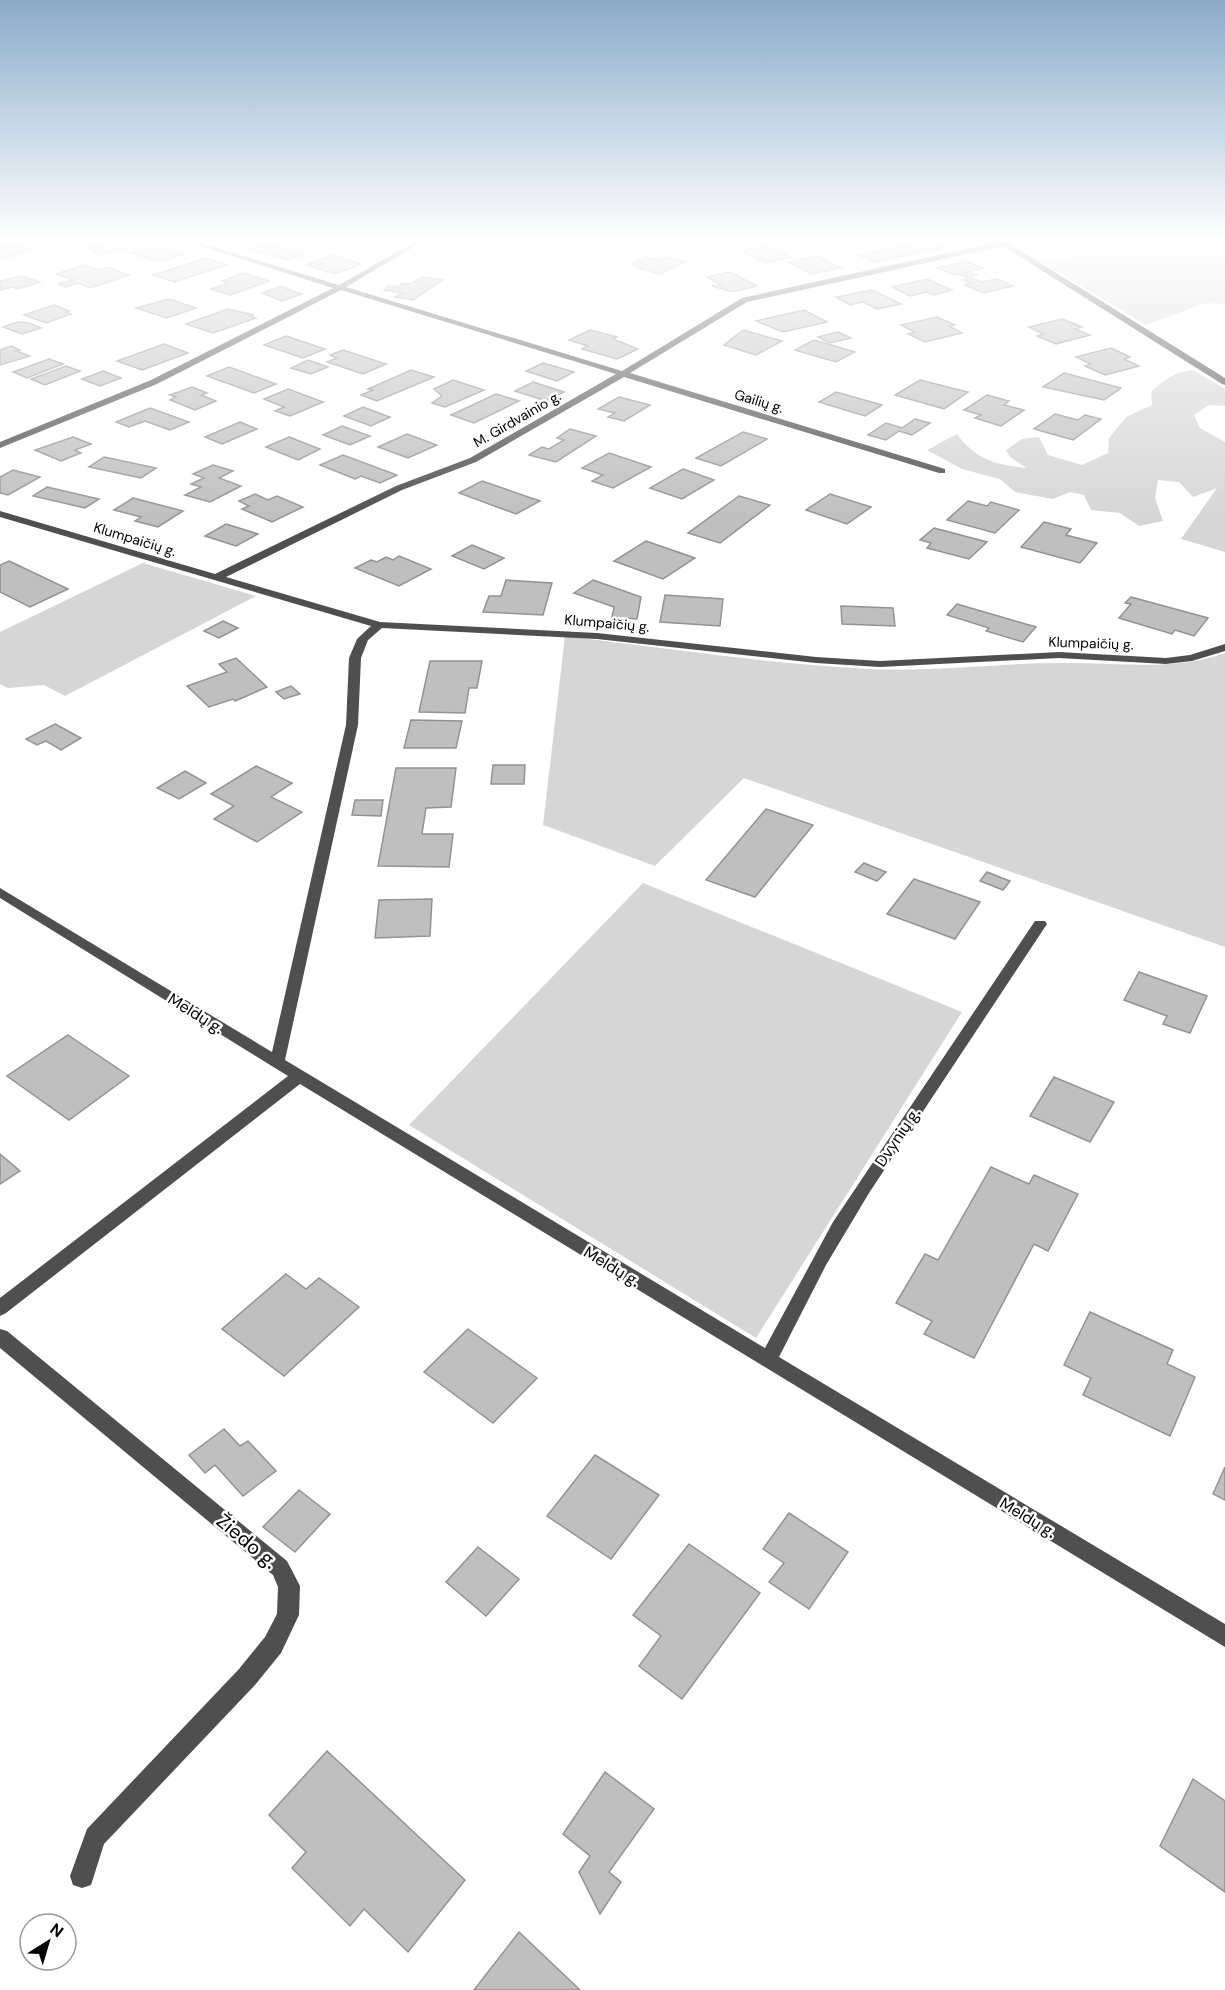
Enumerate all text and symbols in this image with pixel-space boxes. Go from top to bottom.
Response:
street label: Gailių g. [732,385,786,417]
street label: M. Girdvainio g. [470,387,564,451]
street label: Klumpaičių g. [92,518,179,560]
street label: Klumpaičių g. [564,610,650,636]
street label: Klumpaičių g. [1048,633,1134,653]
street label: Meldų g. [164,988,227,1039]
street label: Dvynių g. [870,1104,925,1171]
street label: Meldų g. [580,1242,644,1291]
street label: Meldų g. [996,1493,1060,1542]
street label: Žiedo g. [211,1508,283,1574]
north arrow [18,1912,78,1972]
text: N [46,1919,68,1942]

